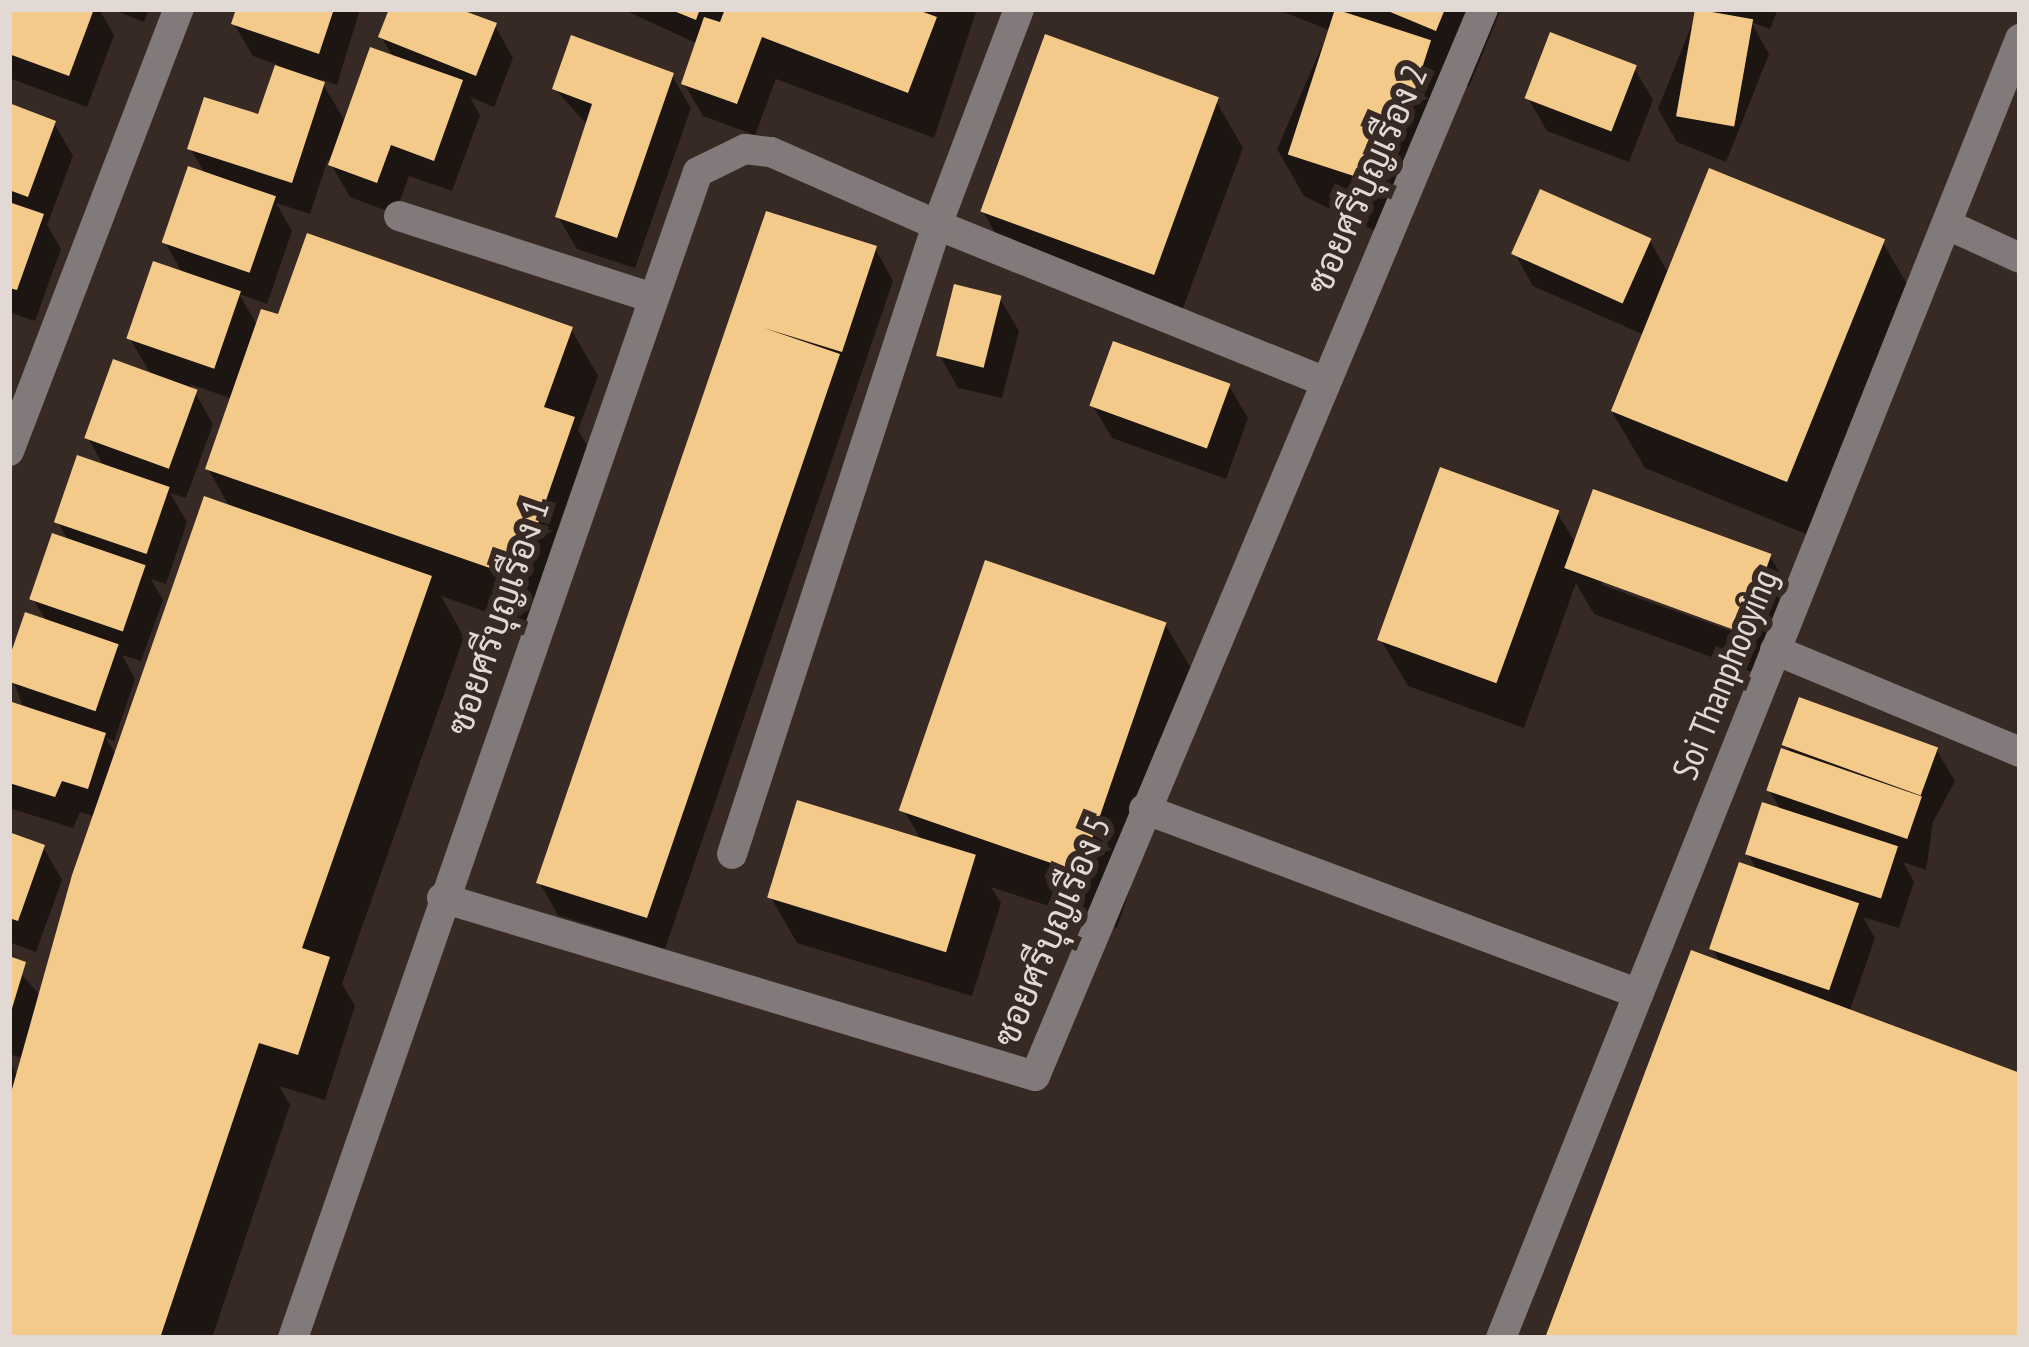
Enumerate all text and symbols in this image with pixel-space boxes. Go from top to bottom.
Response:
street label: ซอยศรีบุญเรือง 2 [1296,58,1436,300]
street label: ซอยศรีบุญเรือง 1 [437,494,557,740]
street label: Soi Thanphooying [1662,562,1786,786]
street label: ซอยศรีบุญเรือง 5 [983,809,1119,1053]

